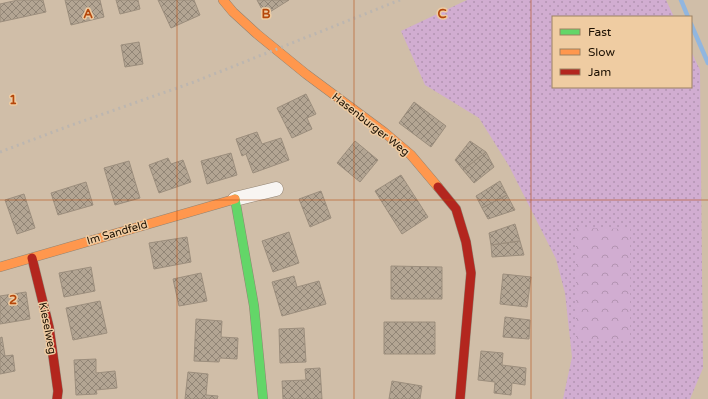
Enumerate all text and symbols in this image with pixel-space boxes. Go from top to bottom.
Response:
text: A [83,6,93,22]
text: B [261,6,271,22]
text: C [437,6,447,22]
legend [552,16,692,88]
text: Fast [588,25,612,39]
text: Slow [588,45,615,59]
text: Jam [588,65,611,79]
street label: Hasenburger Weg [329,90,412,159]
text: 1 [9,92,17,108]
street label: Im Sandfeld [85,218,149,247]
text: 2 [9,292,17,308]
street label: Kieselweg [36,301,59,355]

